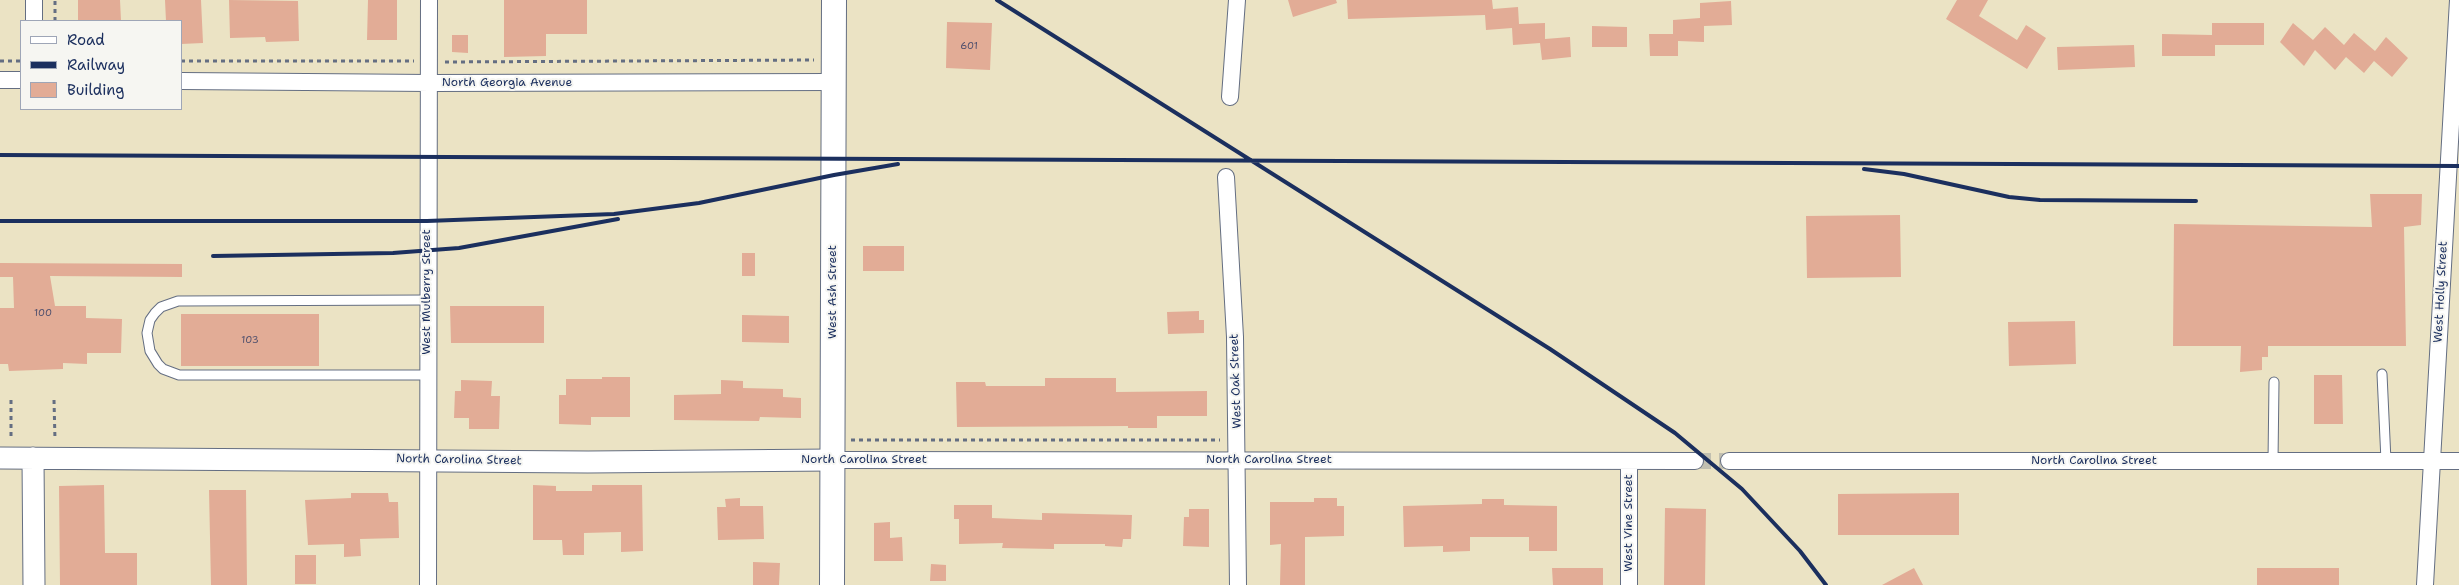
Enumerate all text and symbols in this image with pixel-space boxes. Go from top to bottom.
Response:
legend [20,20,182,110]
text: Road [67,30,105,50]
house number: 601 [960,40,978,52]
text: Railway [67,55,125,75]
street label: North Georgia Avenue [442,76,572,90]
text: Building [67,80,124,100]
street label: West Mulberry Street [420,229,434,355]
street label: West Holly Street [2431,241,2451,343]
street label: West Ash Street [826,245,840,339]
house number: 100 [34,307,52,319]
street label: West Oak Street [1227,333,1245,429]
house number: 103 [241,334,259,346]
street label: North Carolina Street [396,452,522,468]
street label: North Carolina Street [801,453,927,467]
street label: North Carolina Street [1206,453,1332,467]
street label: North Carolina Street [2031,454,2157,468]
street label: West Vine Street [1622,474,1636,572]

